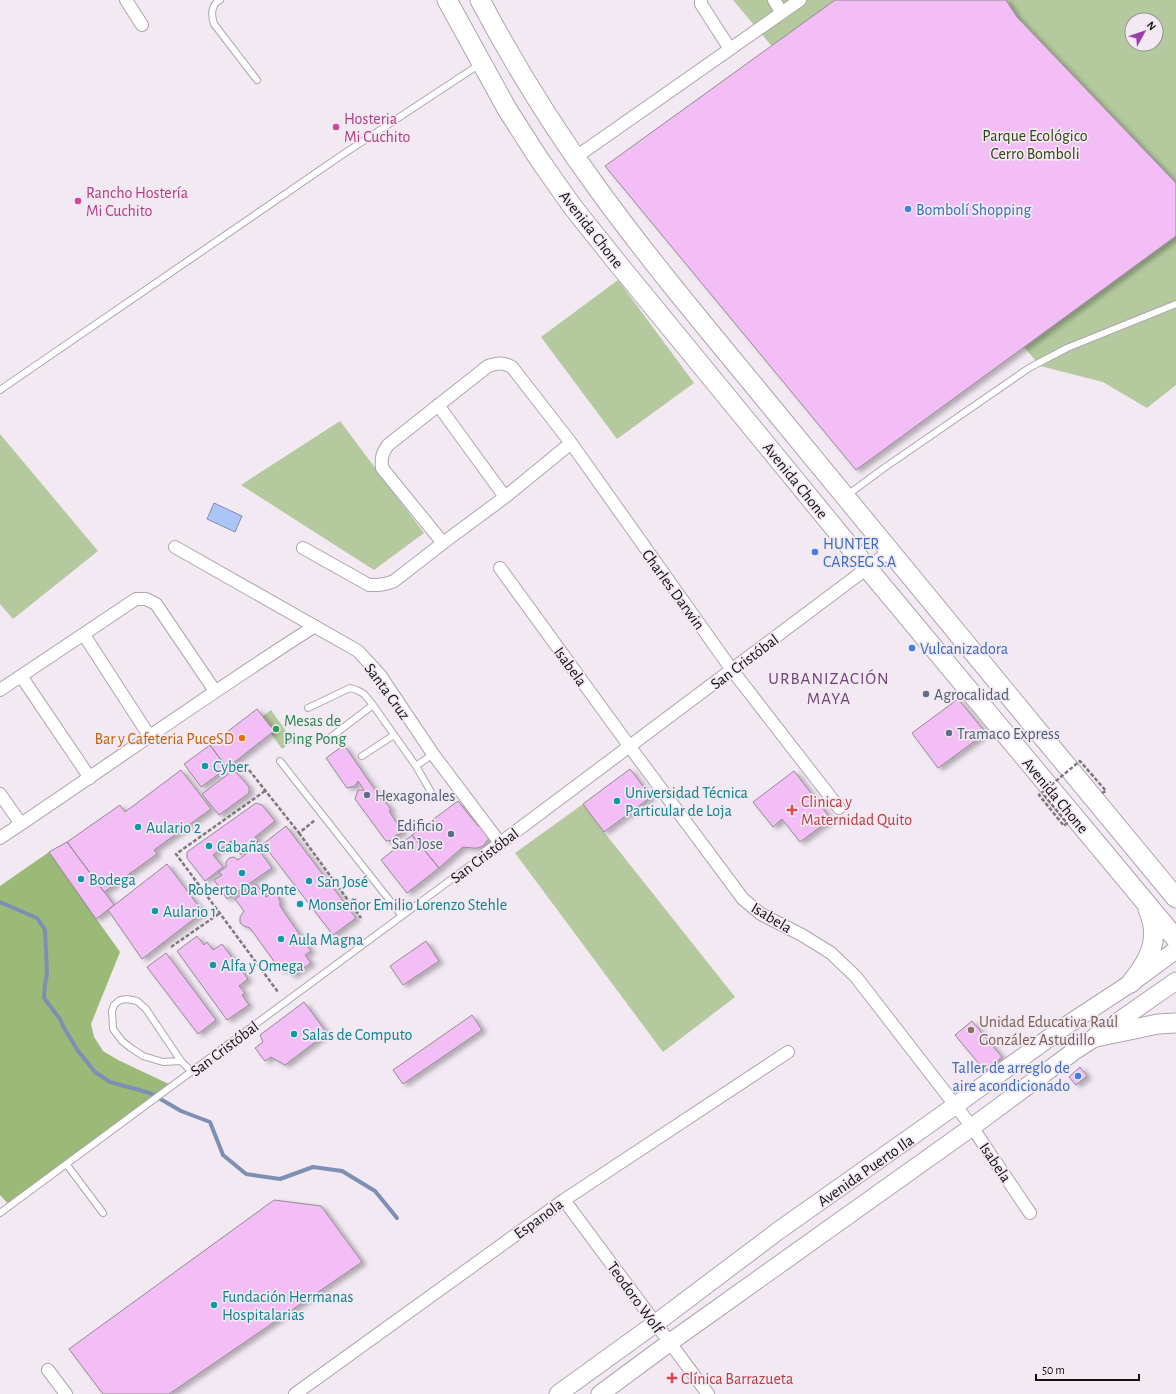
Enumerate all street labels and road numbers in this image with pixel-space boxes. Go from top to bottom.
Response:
street label: Avenida Chone [556,188,626,271]
street label: Avenida Chone [760,439,831,522]
street label: Charles Darwin [639,547,708,633]
street label: San Cristóbal [708,631,782,692]
street label: Isabela [551,644,590,689]
street label: Santa Cruz [361,660,413,723]
street label: Avenida Chone [1019,755,1091,837]
street label: San Cristóbal [448,825,522,886]
street label: Isabela [748,900,795,936]
street label: San Cristóbal [188,1018,262,1079]
street label: Avenida Puerto Ila [815,1132,916,1210]
street label: Isabela [976,1140,1014,1185]
street label: Espanola [511,1196,566,1242]
street label: Teodoro Wolf [604,1259,667,1337]

